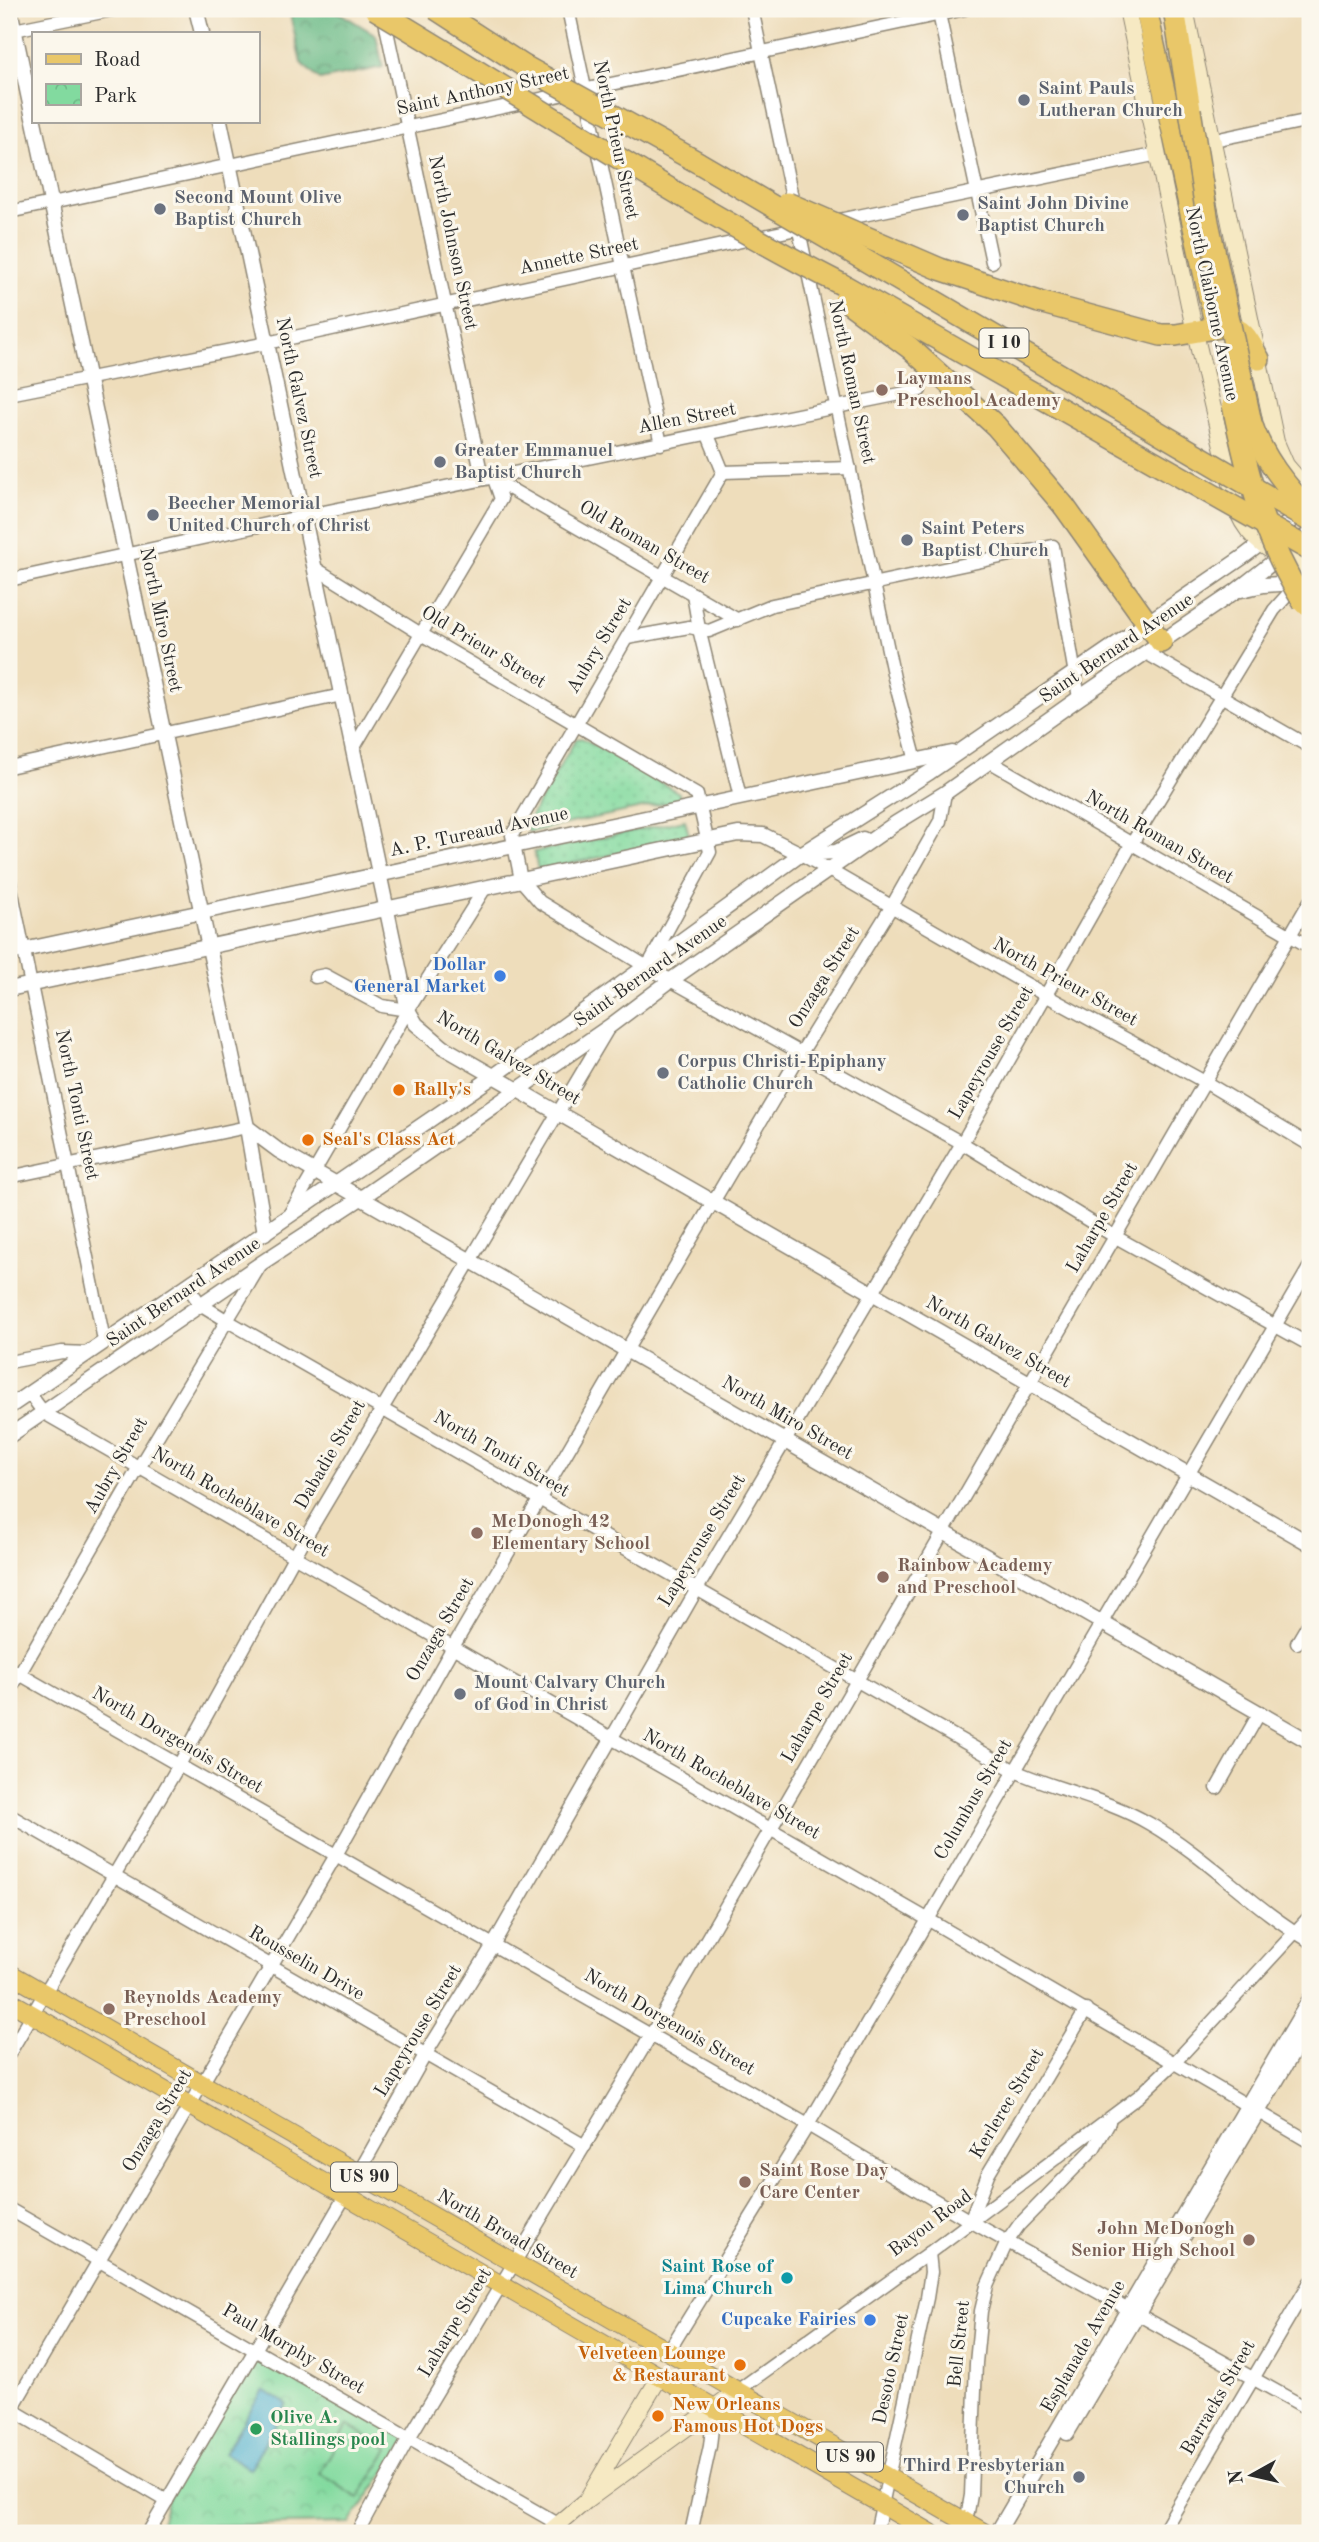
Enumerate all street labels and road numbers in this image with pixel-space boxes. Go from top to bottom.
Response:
street label: North Prieur Street [589,59,641,221]
street label: Saint Anthony Street [395,64,571,120]
street label: North Johnson Street [424,154,480,332]
street label: North Claiborne Avenue [1181,205,1241,403]
street label: Annette Street [518,235,640,279]
street label: North Roman Street [824,298,878,466]
street label: North Galvez Street [272,316,324,480]
road number: I 10 [979,328,1028,358]
street label: Allen Street [636,400,738,438]
street label: Old Roman Street [576,498,712,588]
street label: North Miro Street [135,546,185,694]
street label: Saint Bernard Avenue [1037,590,1197,708]
street label: Aubry Street [564,595,636,697]
street label: Old Prieur Street [417,603,549,693]
street label: North Roman Street [1082,788,1236,888]
street label: A. P. Tureaud Avenue [388,805,570,861]
street label: Saint Bernard Avenue [571,912,731,1032]
street label: Onzaga Street [786,924,864,1032]
street label: North Prieur Street [989,935,1141,1031]
street label: Lapeyrouse Street [946,983,1038,1123]
street label: North Galvez Street [433,1009,583,1109]
street label: North Tonti Street [51,1028,101,1182]
street label: Laharpe Street [1064,1160,1142,1276]
street label: Saint Bernard Avenue [104,1234,264,1352]
street label: North Galvez Street [922,1294,1074,1392]
street label: North Miro Street [718,1374,856,1464]
street label: Dabadie Street [292,1397,370,1513]
street label: North Tonti Street [430,1408,572,1502]
street label: Aubry Street [82,1415,152,1517]
street label: North Rocheblave Street [148,1444,332,1562]
street label: Lapeyrouse Street [656,1471,750,1611]
street label: Onzaga Street [404,1575,478,1685]
street label: Laharpe Street [779,1650,857,1766]
street label: North Dorgenois Street [88,1684,266,1798]
street label: North Rocheblave Street [639,1726,823,1844]
street label: Columbus Street [932,1736,1016,1864]
street label: Rousselin Drive [245,1923,367,2005]
street label: Lapeyrouse Street [372,1961,466,2101]
street label: North Dorgenois Street [580,1966,758,2080]
street label: Kerlerec Street [968,2045,1048,2163]
street label: Onzaga Street [120,2066,196,2176]
road number: US 90 [331,2162,397,2192]
street label: North Broad Street [433,2187,581,2283]
street label: Bayou Road [886,2187,976,2261]
street label: Laharpe Street [416,2265,496,2381]
street label: Esplanade Avenue [1038,2277,1130,2417]
street label: Bell Street [946,2299,974,2389]
street label: Paul Morphy Street [218,2301,368,2399]
street label: Desoto Street [871,2312,913,2426]
street label: Barracks Street [1178,2337,1260,2459]
road number: US 90 [817,2442,883,2472]

